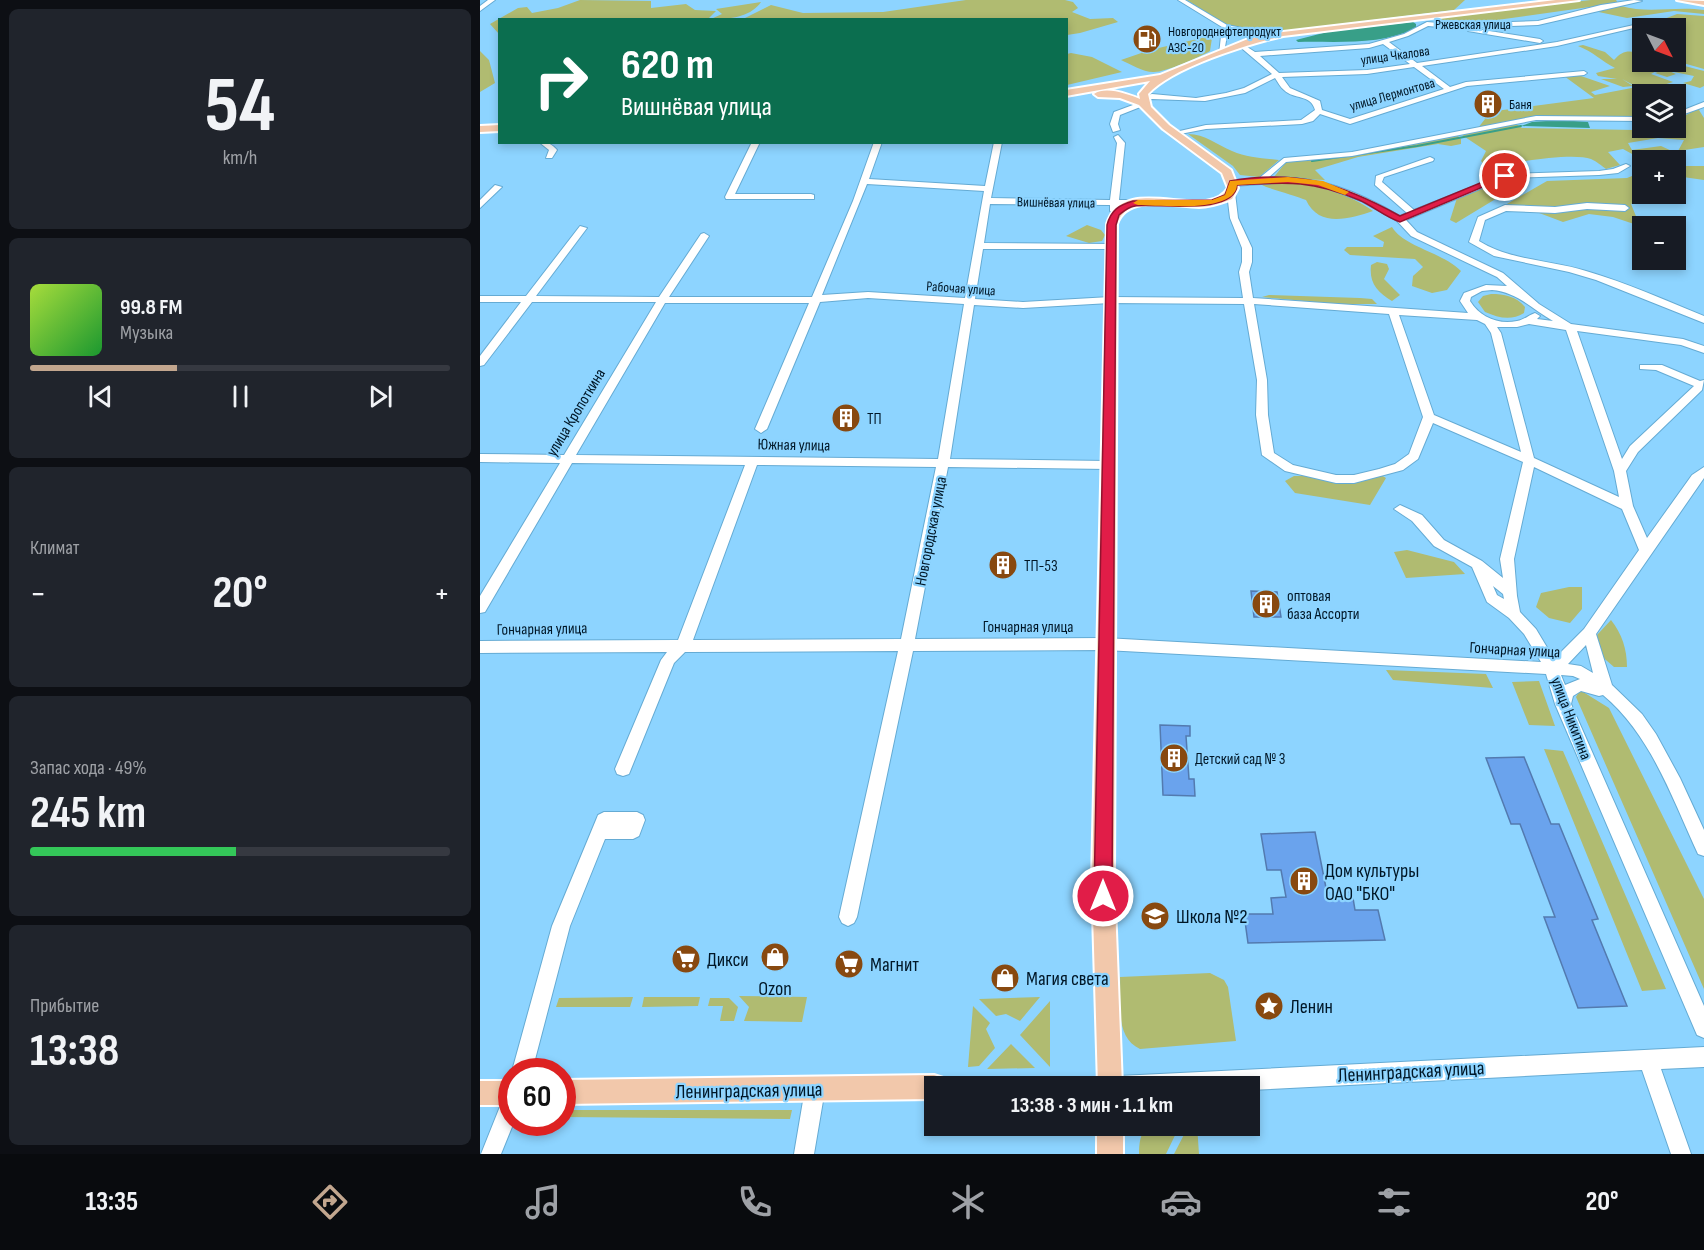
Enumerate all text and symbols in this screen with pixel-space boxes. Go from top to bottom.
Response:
street label: Ржевская улица [1435,16,1511,33]
north arrow [1632,18,1686,72]
map controls [1632,18,1686,270]
fuel station icon: Новгороднефтепродукт АЗС-20 [1131,23,1163,55]
place label: Новгороднефтепродукт АЗС-20 [1167,23,1281,56]
text: 620 m [621,40,714,91]
icon: right [522,42,600,120]
street label: улица Чкалова [1359,42,1431,69]
text: 54 [205,60,275,153]
street label: улица Лермонтова [1348,74,1437,115]
button: layers [1632,84,1686,138]
building icon: Баня [1472,88,1504,120]
text: Вишнёвая улица [621,91,772,123]
place label: Баня [1509,96,1532,113]
text: km/h [223,146,257,170]
pin [1479,150,1530,201]
button: + [1632,150,1686,204]
icon: arrive [1488,159,1521,192]
street label: Вишнёвая улица [1017,193,1095,212]
button: − [1632,216,1686,270]
street label: Рабочая улица [926,278,996,299]
text: 99.8 FM [120,294,182,321]
text: Музыка [120,321,173,345]
street label: улица Кропоткина [543,365,610,460]
icon: previous [84,380,117,413]
icon: pause [224,380,257,413]
icon: next [364,380,397,413]
building icon: ТП [830,402,862,434]
place label: ТП [867,410,882,429]
street label: Южная улица [757,435,831,456]
street label: Новгородская улица [912,475,951,587]
text: Климат [30,536,80,560]
building icon: ТП-53 [987,549,1019,581]
place label: ТП-53 [1024,557,1058,576]
text: 20° [212,566,268,621]
text: − [30,574,46,614]
text: + [434,574,450,614]
place label: оптовая база Ассорти [1287,587,1360,624]
building icon: оптовая база Ассорти [1250,588,1282,620]
street label: Гончарная улица [983,618,1073,637]
street label: Гончарная улица [496,619,588,640]
street label: Гончарная улица [1469,639,1561,662]
street label: улица Никитина [1546,675,1595,762]
building icon: Детский сад № 3 [1158,742,1190,774]
place label: Детский сад № 3 [1195,750,1286,769]
text: Запас хода · 49% [30,756,147,780]
text: 245 km [30,786,146,841]
place label: Дом культуры ОАО "БКО" [1325,859,1419,906]
position arrow [1071,864,1135,928]
building icon: Дом культуры ОАО "БКО" [1288,865,1320,897]
school or university icon: Школа №2 [1139,900,1171,932]
place label: Школа №2 [1176,905,1248,929]
shop icon: Ozon [759,941,791,973]
supermarket icon: Дикси [670,943,702,975]
place label: Дикси [707,948,749,972]
supermarket icon: Магнит [833,948,865,980]
place label: Магнит [870,953,919,977]
shop icon: Магия света [989,962,1021,994]
place label: Магия света [1026,967,1109,991]
place label: Ozon [758,977,792,1001]
place icon: Ленин [1253,990,1285,1022]
text: Прибытие [30,994,99,1018]
place label: Ленин [1290,995,1333,1019]
text: 13:38 [30,1024,119,1079]
street label: Ленинградская улица [1337,1056,1485,1088]
speed limit sign: 60 [498,1058,576,1136]
street label: Ленинградская улица [675,1078,823,1104]
text: 13:38 · 3 мин · 1.1 km [1011,1092,1173,1119]
icon: directions [309,1181,351,1223]
icon: music [522,1181,564,1223]
icon: phone [734,1181,776,1223]
icon: climate [947,1181,989,1223]
icon: car [1160,1181,1202,1223]
icon: filters [1373,1181,1415,1223]
text: 13:35 [85,1186,138,1218]
text: 20° [1585,1186,1619,1218]

